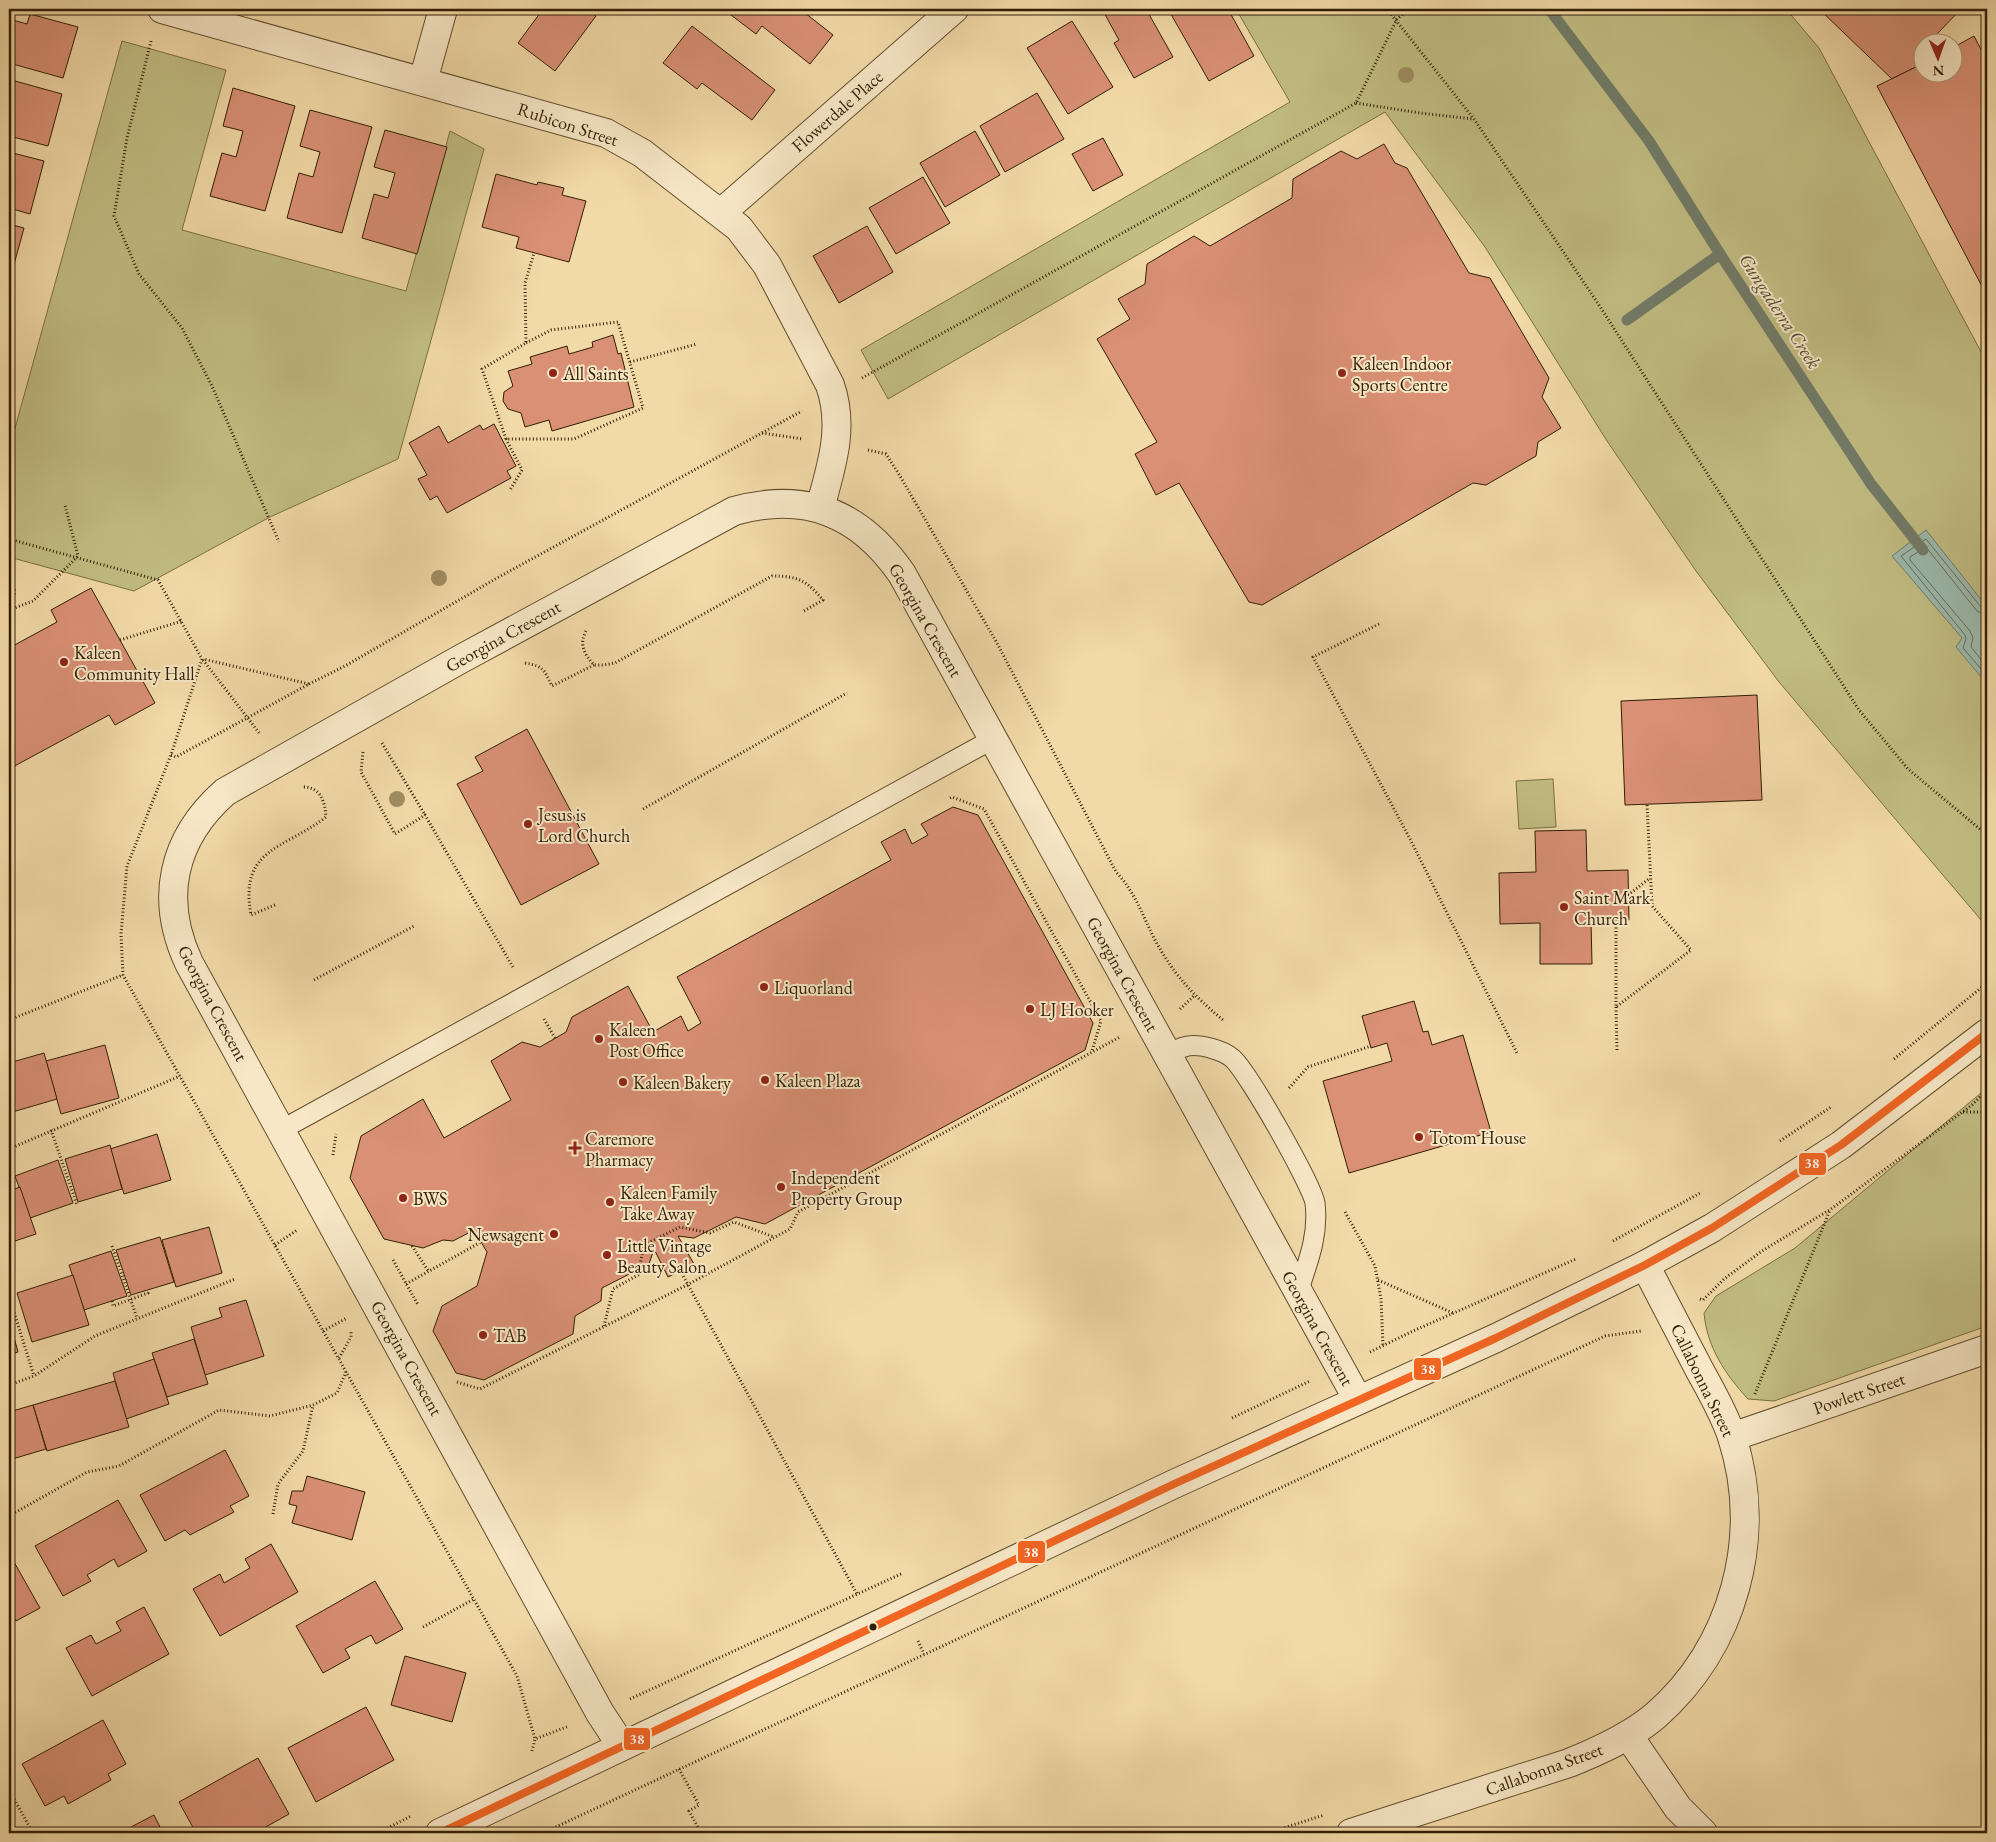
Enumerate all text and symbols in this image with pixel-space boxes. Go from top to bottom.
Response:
north arrow [1914,32,1964,82]
text: N [1932,62,1944,80]
street label: Flowerdale Place [787,65,887,157]
street label: Rubicon Street [515,97,622,151]
water label: Gungaderra Creek [1733,249,1827,374]
place label: Kaleen Indoor Sports Centre [1352,352,1451,396]
place label: All Saints [562,362,629,385]
marker: All Saints [547,367,559,379]
marker: Kaleen Indoor Sports Centre [1336,367,1348,379]
street label: Georgina Crescent [884,559,968,682]
street label: Georgina Crescent [441,595,565,677]
place label: Kaleen Community Hall [74,641,195,685]
marker: Kaleen Community Hall [58,656,70,668]
place label: Jesus is Lord Church [536,803,630,847]
marker: Jesus is Lord Church [522,818,534,830]
place label: Saint Mark Church [1574,886,1651,930]
marker: Saint Mark Church [1558,901,1570,913]
street label: Georgina Crescent [1082,912,1164,1036]
street label: Georgina Crescent [173,941,253,1065]
place label: Liquorland [774,976,854,999]
marker: Liquorland [758,981,770,993]
place label: LJ Hooker [1040,998,1114,1021]
marker: LJ Hooker [1024,1003,1036,1015]
place label: Kaleen Post Office [609,1018,684,1062]
marker: Kaleen Post Office [593,1033,605,1045]
place label: Kaleen Plaza [775,1069,862,1092]
place label: Kaleen Bakery [633,1071,731,1094]
marker: Kaleen Plaza [759,1074,771,1086]
marker: Kaleen Bakery [617,1076,629,1088]
place label: Totom House [1429,1126,1526,1149]
place label: Caremore Pharmacy [585,1127,654,1171]
marker: Totom House [1413,1131,1425,1143]
marker: Caremore Pharmacy [569,1142,581,1154]
line badge: 38 [1798,1152,1827,1176]
text: 38 [1805,1154,1819,1172]
place label: Independent Property Group [791,1166,902,1210]
place label: Kaleen Family Take Away [620,1181,717,1225]
marker: Independent Property Group [775,1181,787,1193]
place label: BWS [413,1187,447,1210]
marker: BWS [397,1192,409,1204]
marker: Kaleen Family Take Away [604,1196,616,1208]
place label: Newsagent [467,1223,544,1246]
marker: Newsagent [548,1228,560,1240]
place label: Little Vintage Beauty Salon [617,1234,712,1278]
marker: Little Vintage Beauty Salon [601,1249,613,1261]
street label: Georgina Crescent [1277,1266,1359,1390]
street label: Georgina Crescent [366,1296,448,1420]
street label: Callabonna Street [1666,1320,1741,1441]
place label: TAB [493,1324,527,1347]
marker: TAB [477,1329,489,1341]
line badge: 38 [1413,1357,1442,1381]
text: 38 [1421,1360,1435,1378]
street label: Powlett Street [1810,1366,1908,1419]
line badge: 38 [1017,1540,1046,1564]
text: 38 [1024,1543,1038,1561]
unlabelled marker [868,1622,878,1632]
line badge: 38 [623,1727,651,1751]
text: 38 [630,1730,644,1748]
street label: Callabonna Street [1482,1737,1606,1801]

